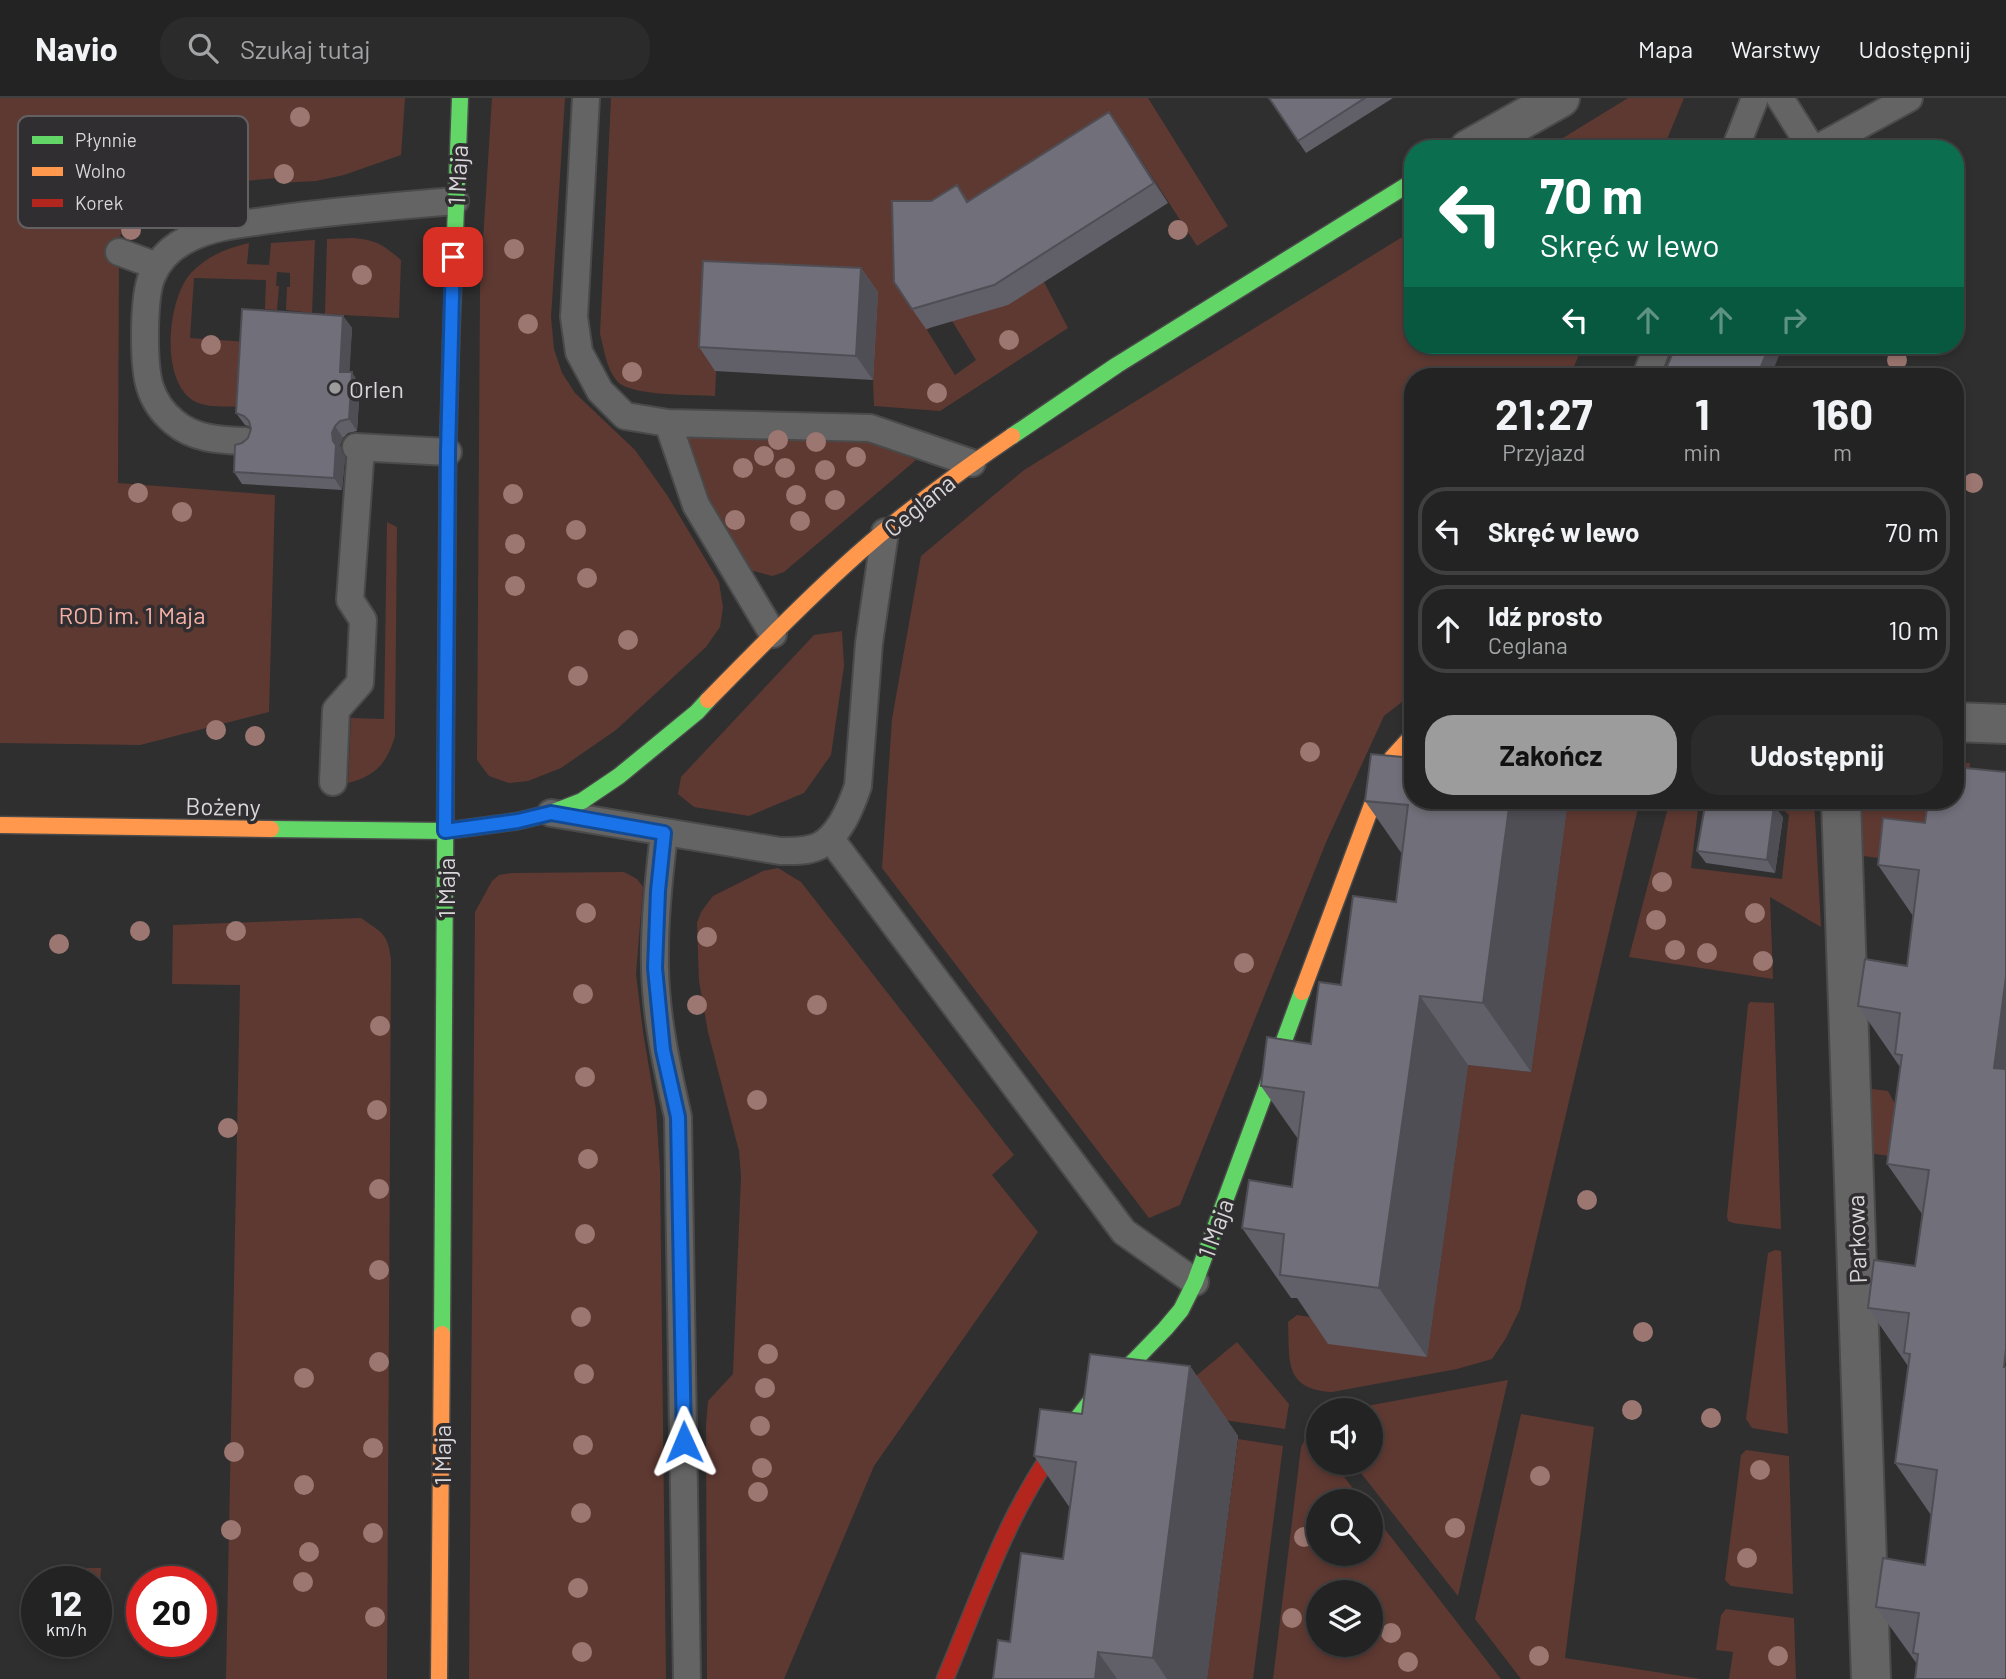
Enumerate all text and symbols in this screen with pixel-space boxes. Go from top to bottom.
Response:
search box [160,17,650,80]
text: Navio [35,28,118,68]
icon: search [184,29,222,67]
text: Szukaj tutaj [240,33,371,64]
text: Mapa [1638,34,1693,63]
text: Warstwy [1731,34,1820,63]
text: Udostępnij [1858,34,1971,63]
legend [18,116,248,228]
text: Płynnie [75,128,137,151]
street label: 1 Maja [441,144,473,206]
text: Wolno [75,159,126,182]
text: 70 m [1540,165,1643,224]
icon: left [1425,168,1516,259]
text: Korek [75,191,123,214]
text: Skręć w lewo [1540,225,1720,263]
pin [423,227,483,287]
icon: arrive [434,238,472,276]
icon: left [1556,301,1594,339]
icon: ahead [1629,301,1667,339]
icon: ahead [1702,301,1740,339]
icon: right [1775,301,1813,339]
place label: Orlen [349,374,404,403]
marker: Orlen [327,380,343,396]
text: 21:27 [1495,388,1593,438]
text: 1 [1695,388,1710,438]
text: 160 [1812,388,1873,438]
text: Przyjazd [1502,438,1585,466]
text: min [1684,438,1721,466]
text: m [1833,438,1852,466]
street label: Ceglana [878,468,960,542]
icon: left [1429,512,1467,550]
text: Skręć w lewo [1488,516,1640,547]
text: 70 m [1885,516,1939,547]
park label: ROD im. 1 Maja [59,600,205,629]
text: Idź prosto [1488,600,1603,631]
icon: ahead [1429,610,1467,648]
text: 10 m [1889,614,1939,645]
text: Ceglana [1488,631,1568,659]
button: Zakończ [1425,715,1677,795]
button: Udostępnij [1691,715,1943,795]
street label: Bożeny [185,791,261,821]
street label: 1 Maja [431,858,460,918]
street label: 1 Maja [1191,1194,1239,1262]
street label: Parkowa [1840,1194,1872,1284]
map controls [1306,1398,1383,1657]
button: sound [1306,1398,1383,1475]
position arrow [647,1405,721,1479]
street label: 1 Maja [427,1425,456,1485]
button: search [1306,1489,1383,1566]
speed limit sign: 20 [126,1566,217,1657]
button: layers [1306,1580,1383,1657]
text: 12 [50,1581,82,1623]
text: km/h [46,1618,87,1640]

